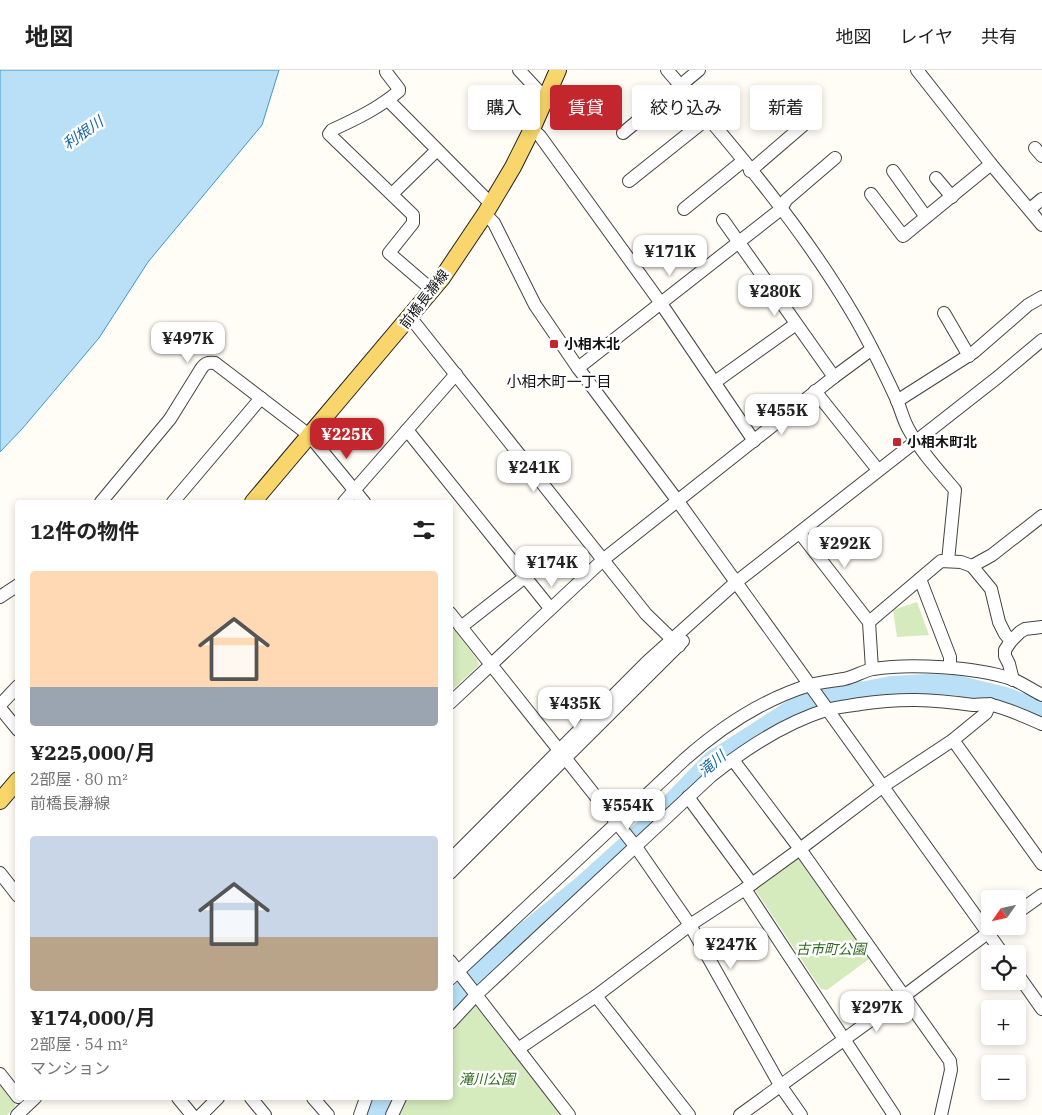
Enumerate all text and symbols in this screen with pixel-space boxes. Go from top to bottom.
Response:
text: 地図 [25,20,73,52]
text: 地図 [836,25,872,48]
text: レイヤ [900,25,953,48]
text: 共有 [981,25,1017,48]
chip: 購入 [468,85,540,130]
chip: 賃貸 [550,85,622,130]
chip: 絞り込み [632,85,740,130]
chip: 新着 [750,85,822,130]
water label: 利根川 [59,111,108,153]
pin: ¥171K [635,234,705,277]
text: ¥171K [644,241,696,261]
street label: 前橋長瀞線 [395,266,453,332]
pin: ¥280K [740,274,810,317]
text: ¥280K [749,281,801,301]
pin: ¥497K [153,322,223,364]
text: ¥497K [162,328,214,348]
place label: 小相木北 [564,335,620,353]
marker: 小相木北 [548,338,560,350]
district label: 小相木町一丁目 [506,372,612,391]
pin: ¥455K [747,394,817,436]
text: ¥455K [756,400,808,420]
pin: ¥225K [312,418,382,460]
text: ¥225K [321,424,373,444]
place label: 小相木町北 [907,433,977,451]
marker: 小相木町北 [891,436,903,448]
pin: ¥241K [499,450,569,493]
text: ¥241K [508,457,560,477]
icon: filters [410,516,438,544]
text: 12件の物件 [30,517,139,545]
pin: ¥292K [810,526,880,569]
text: ¥292K [819,533,871,553]
pin: ¥174K [517,546,587,588]
text: ¥174K [526,552,578,572]
icon: home [189,604,279,694]
pin: ¥435K [540,686,610,729]
text: ¥435K [549,693,601,713]
text: ¥225,000/月 [30,738,156,766]
water label: 滝川 [694,745,731,781]
text: 2部屋 · 80 m² [30,769,128,789]
pin: ¥554K [593,788,663,831]
text: 前橋長瀞線 [30,793,110,813]
text: ¥554K [602,795,654,815]
icon: home [189,869,279,959]
north arrow [981,890,1026,935]
map controls [981,890,1026,1100]
pin: ¥247K [696,928,766,970]
text: ¥247K [705,934,757,954]
park label: 古市町公園 [796,940,868,958]
button: locate [981,945,1026,990]
pin: ¥297K [842,990,912,1033]
text: ¥297K [851,997,903,1017]
button: + [981,1000,1026,1045]
text: ¥174,000/月 [30,1003,156,1031]
text: 2部屋 · 54 m² [30,1034,128,1054]
button: − [981,1055,1026,1100]
text: マンション [30,1058,110,1078]
park label: 滝川公園 [459,1070,517,1088]

